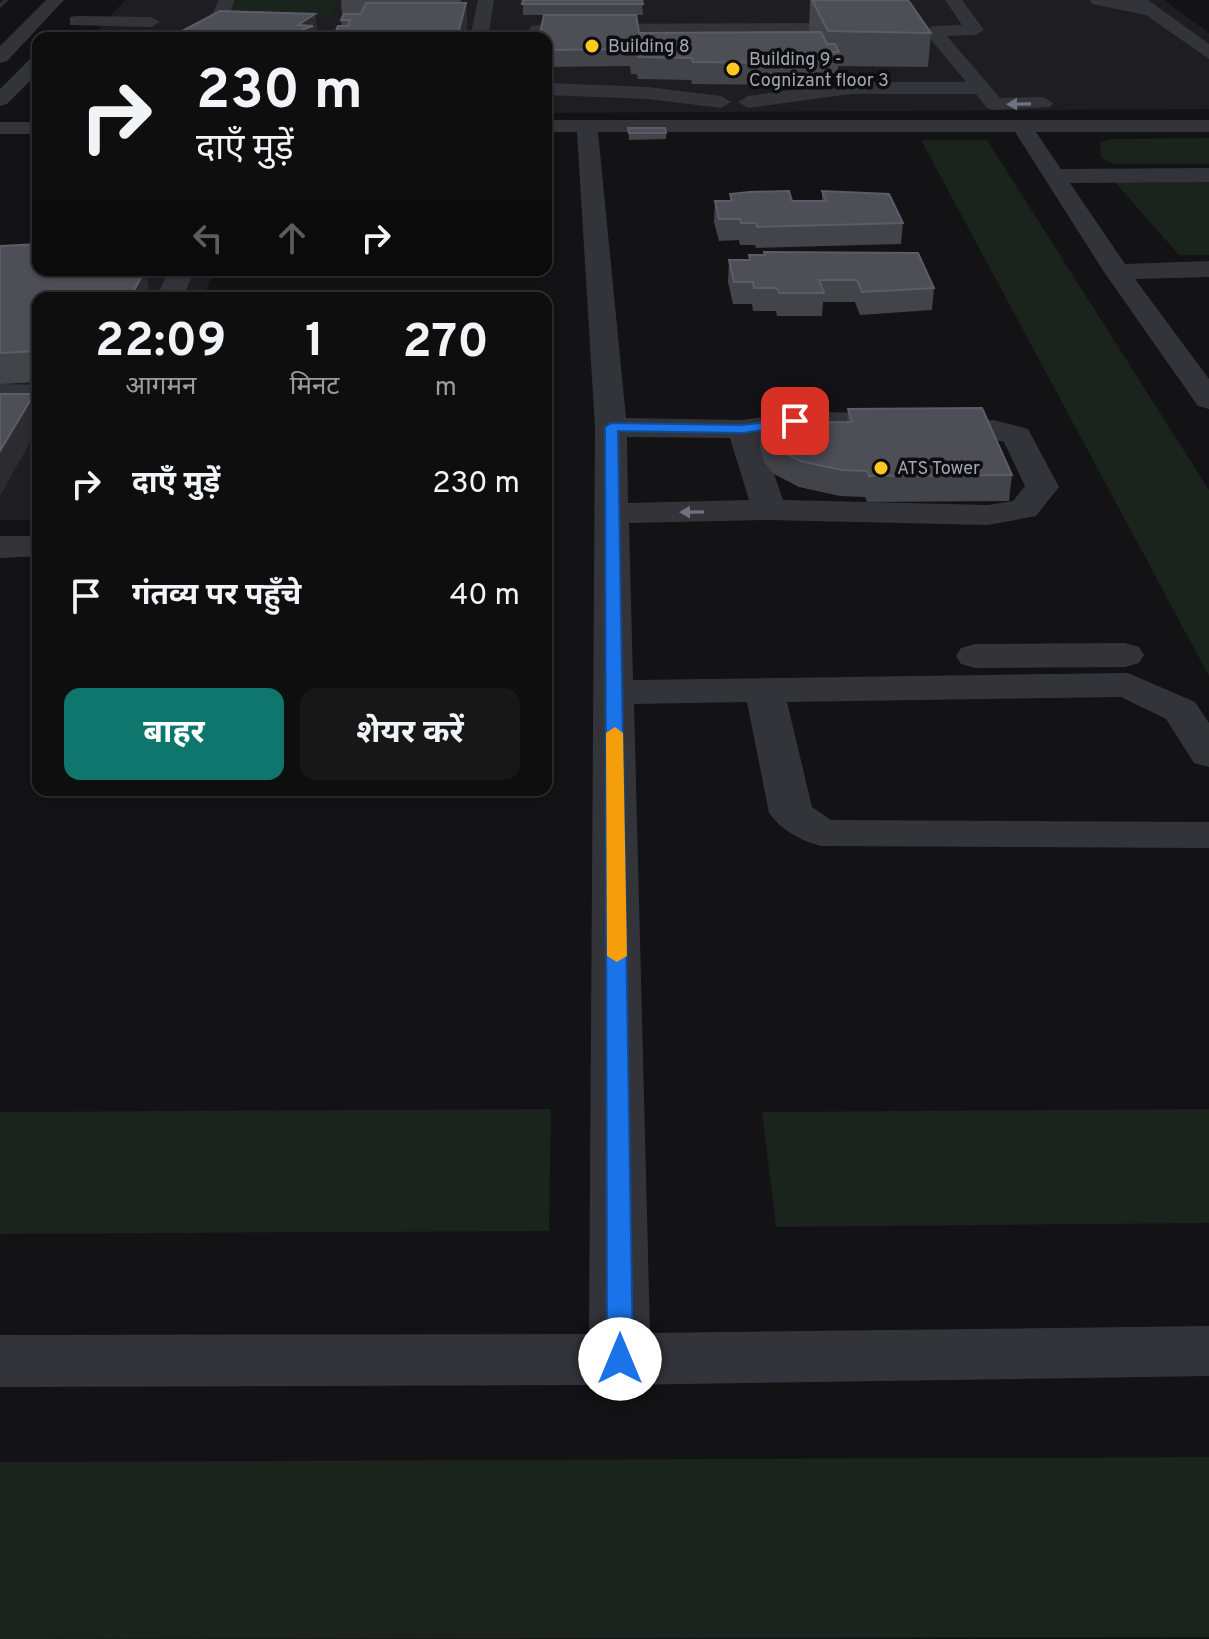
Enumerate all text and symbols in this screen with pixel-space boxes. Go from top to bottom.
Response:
place label: Building 8 [608,36,690,59]
marker: Building 8 [583,37,601,55]
place label: Building 9 - Cognizant floor 3 [749,49,889,93]
text: 230 m [196,58,363,128]
marker: Building 9 - Cognizant floor 3 [724,60,742,78]
icon: right [64,64,168,168]
one-way arrow [1006,97,1031,110]
text: दाएँ मुड़ें [196,127,294,173]
icon: left [186,216,230,260]
icon: ahead [270,216,314,260]
icon: right [354,216,398,260]
text: 22:09 [95,313,227,373]
text: 1 [305,313,324,373]
text: 270 [403,314,489,374]
text: आगमन [125,371,196,404]
text: मिनट [290,371,339,404]
text: m [435,372,457,405]
pin [761,387,829,455]
icon: arrive [773,399,817,443]
place label: ATS Tower [897,458,980,481]
marker: ATS Tower [872,459,890,477]
icon: right [64,462,108,506]
text: दाएँ मुड़ें [132,466,220,503]
text: 230 m [432,466,520,503]
one-way arrow [679,506,704,518]
icon: arrive [64,574,108,618]
text: गंतव्य पर पहुँचे [132,578,301,615]
text: 40 m [450,578,520,615]
button: बाहर [64,688,284,780]
button: शेयर करें [300,688,520,780]
position arrow [578,1317,662,1401]

